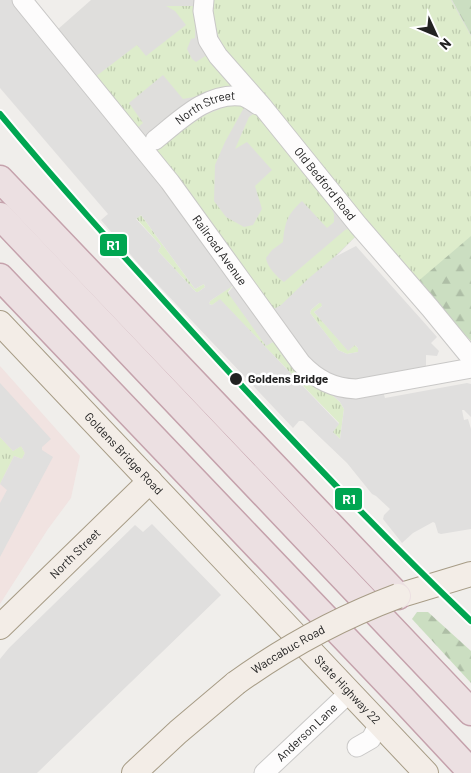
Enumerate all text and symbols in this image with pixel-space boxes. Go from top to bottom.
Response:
north arrow [411,10,461,60]
text: N [436,35,455,54]
street label: North Street [172,88,235,127]
street label: Old Bedford Road [292,144,359,223]
street label: Railroad Avenue [190,212,250,288]
line badge: R1 [99,233,128,257]
text: R1 [106,236,120,253]
marker: Goldens Bridge [228,371,244,387]
place label: Goldens Bridge [248,371,329,385]
street label: Goldens Bridge Road [82,409,167,497]
line badge: R1 [334,487,363,511]
text: R1 [342,490,356,507]
street label: North Street [46,525,103,581]
street label: Waccabuc Road [248,622,327,676]
street label: State Highway 22 [312,652,384,726]
street label: Anderson Lane [273,700,339,764]

